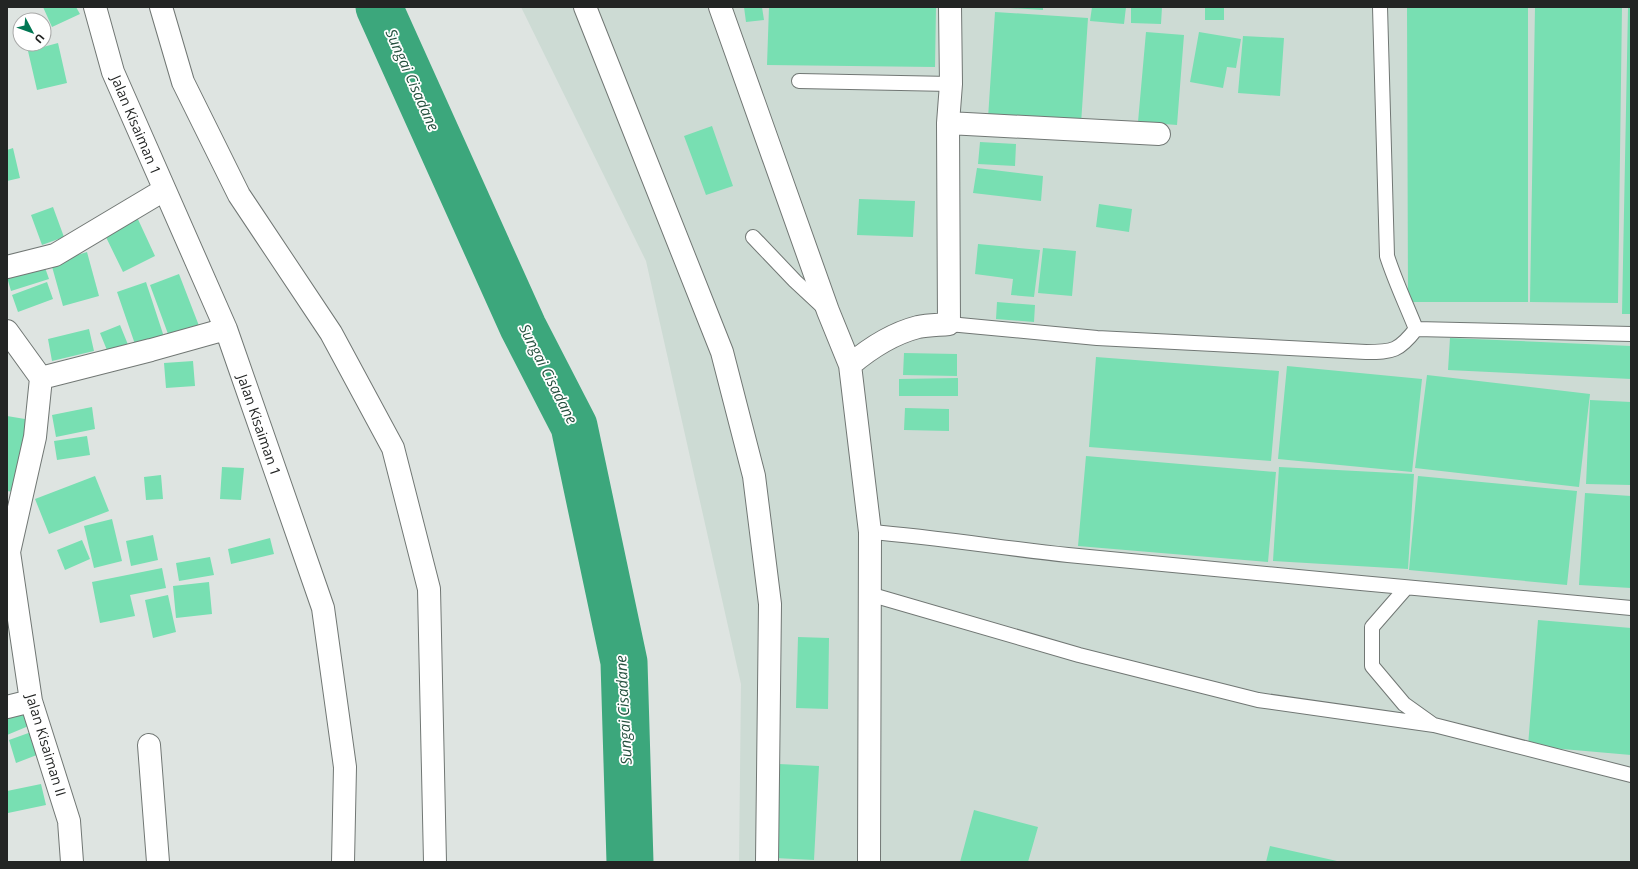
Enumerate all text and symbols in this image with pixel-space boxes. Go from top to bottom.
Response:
north arrow [12,12,52,52]
water label: Sungai Cisadane [381,25,445,134]
text: U [32,31,48,47]
street label: Jalan Kisaiman 1 [106,70,166,177]
water label: Sungai Cisadane [515,320,583,427]
street label: Jalan Kisaiman 1 [233,370,286,478]
water label: Sungai Cisadane [610,654,636,765]
street label: Jalan Kisaiman II [21,690,71,798]

